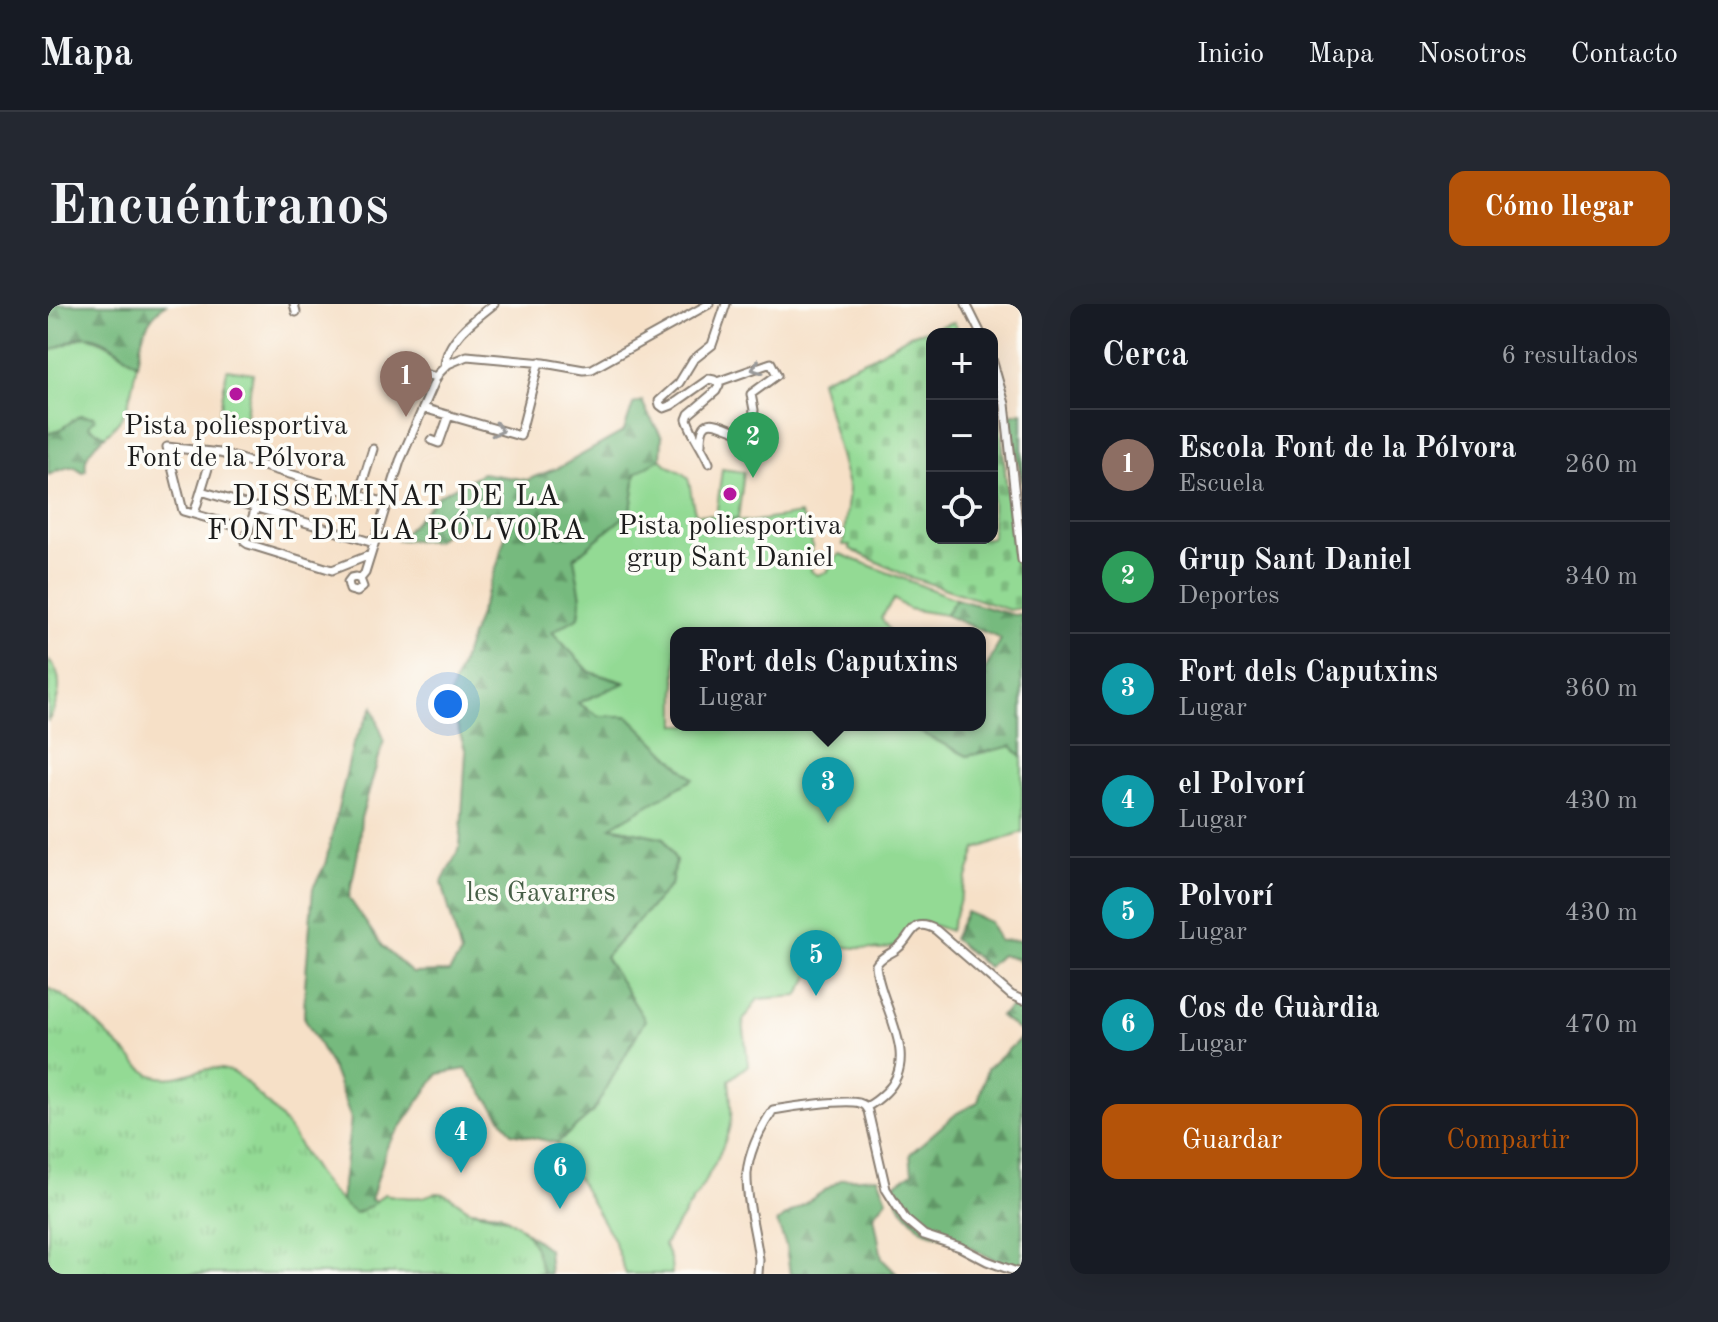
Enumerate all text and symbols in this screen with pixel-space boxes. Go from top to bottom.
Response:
text: Mapa [40,36,133,74]
text: Inicio [1197,41,1264,69]
text: Mapa [1308,41,1374,69]
text: Nosotros [1418,41,1527,69]
text: Contacto [1571,41,1678,69]
button: Cómo llegar [1449,171,1670,246]
text: Encuéntranos [48,180,389,236]
map controls [926,328,998,544]
button: + [926,328,998,400]
text: Cerca [1102,339,1188,373]
text: 6 resultados [1501,343,1638,369]
pin: 1 [380,351,432,417]
one-way arrow [751,358,765,374]
marker: Pista poliesportiva Font de la Pólvora [227,385,245,403]
button: − [926,400,998,472]
pin: 2 [727,412,779,478]
place label: Pista poliesportiva Font de la Pólvora [124,413,348,473]
one-way arrow [491,421,504,437]
text: Escola Font de la Pólvora [1178,434,1517,464]
text: 1 [1120,452,1136,478]
text: 260 m [1565,452,1638,478]
text: Escuela [1178,471,1264,497]
button: locate [926,472,998,544]
district label: DISSEMINAT DE LA FONT DE LA PÓLVORA [207,482,587,546]
marker: Pista poliesportiva grup Sant Daniel [721,485,739,503]
place label: Pista poliesportiva grup Sant Daniel [618,513,842,573]
text: Grup Sant Daniel [1178,546,1411,576]
text: 2 [1120,564,1136,590]
text: 340 m [1565,564,1638,590]
text: Deportes [1178,583,1280,609]
popup [670,627,986,731]
text: Fort dels Caputxins [698,648,958,678]
text: Fort dels Caputxins [1178,658,1438,688]
text: 3 [1120,676,1136,702]
text: 360 m [1565,676,1638,702]
your location [428,684,468,724]
text: Lugar [698,685,767,711]
text: Lugar [1178,695,1247,721]
pin: 3 [802,757,854,823]
text: el Polvorí [1178,770,1305,800]
text: 4 [1120,788,1136,814]
text: 430 m [1565,788,1638,814]
text: Lugar [1178,807,1247,833]
park label: les Gavarres [466,880,616,908]
text: Polvorí [1178,882,1273,912]
text: 5 [1120,900,1136,926]
text: 430 m [1565,900,1638,926]
text: Lugar [1178,919,1247,945]
pin: 5 [790,930,842,996]
text: Cos de Guàrdia [1178,994,1380,1024]
text: 6 [1120,1012,1136,1038]
text: 470 m [1565,1012,1638,1038]
text: Lugar [1178,1031,1247,1057]
button: Guardar [1102,1104,1362,1179]
button: Compartir [1378,1104,1638,1179]
pin: 4 [435,1107,487,1173]
pin: 6 [534,1143,586,1209]

